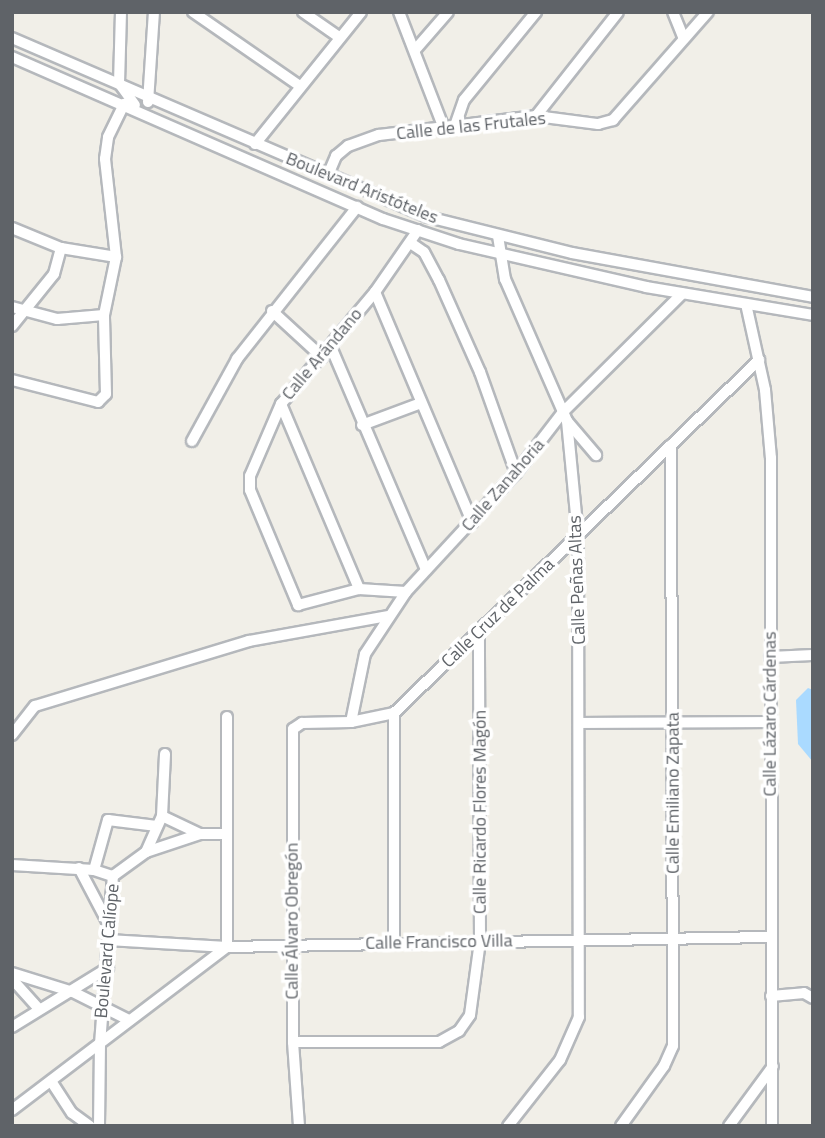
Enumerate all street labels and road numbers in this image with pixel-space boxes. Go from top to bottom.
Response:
street label: Calle de las Frutales [395,107,547,145]
street label: Boulevard Aristóteles [283,148,441,228]
street label: Calle Arándano [277,304,367,404]
street label: Calle Zanahoria [457,434,549,536]
street label: Calle Peñas Altas [564,515,590,645]
street label: Calle Cruz de Palma [437,554,559,672]
street label: Calle Lázaro Cárdenas [759,631,781,797]
street label: Calle Ricardo Flores Magón [469,710,491,914]
street label: Calle Emiliano Zapata [662,712,684,874]
street label: Calle Álvaro Obregón [281,842,303,1000]
street label: Boulevard Calíope [90,883,124,1019]
street label: Calle Francisco Villa [365,930,513,954]

